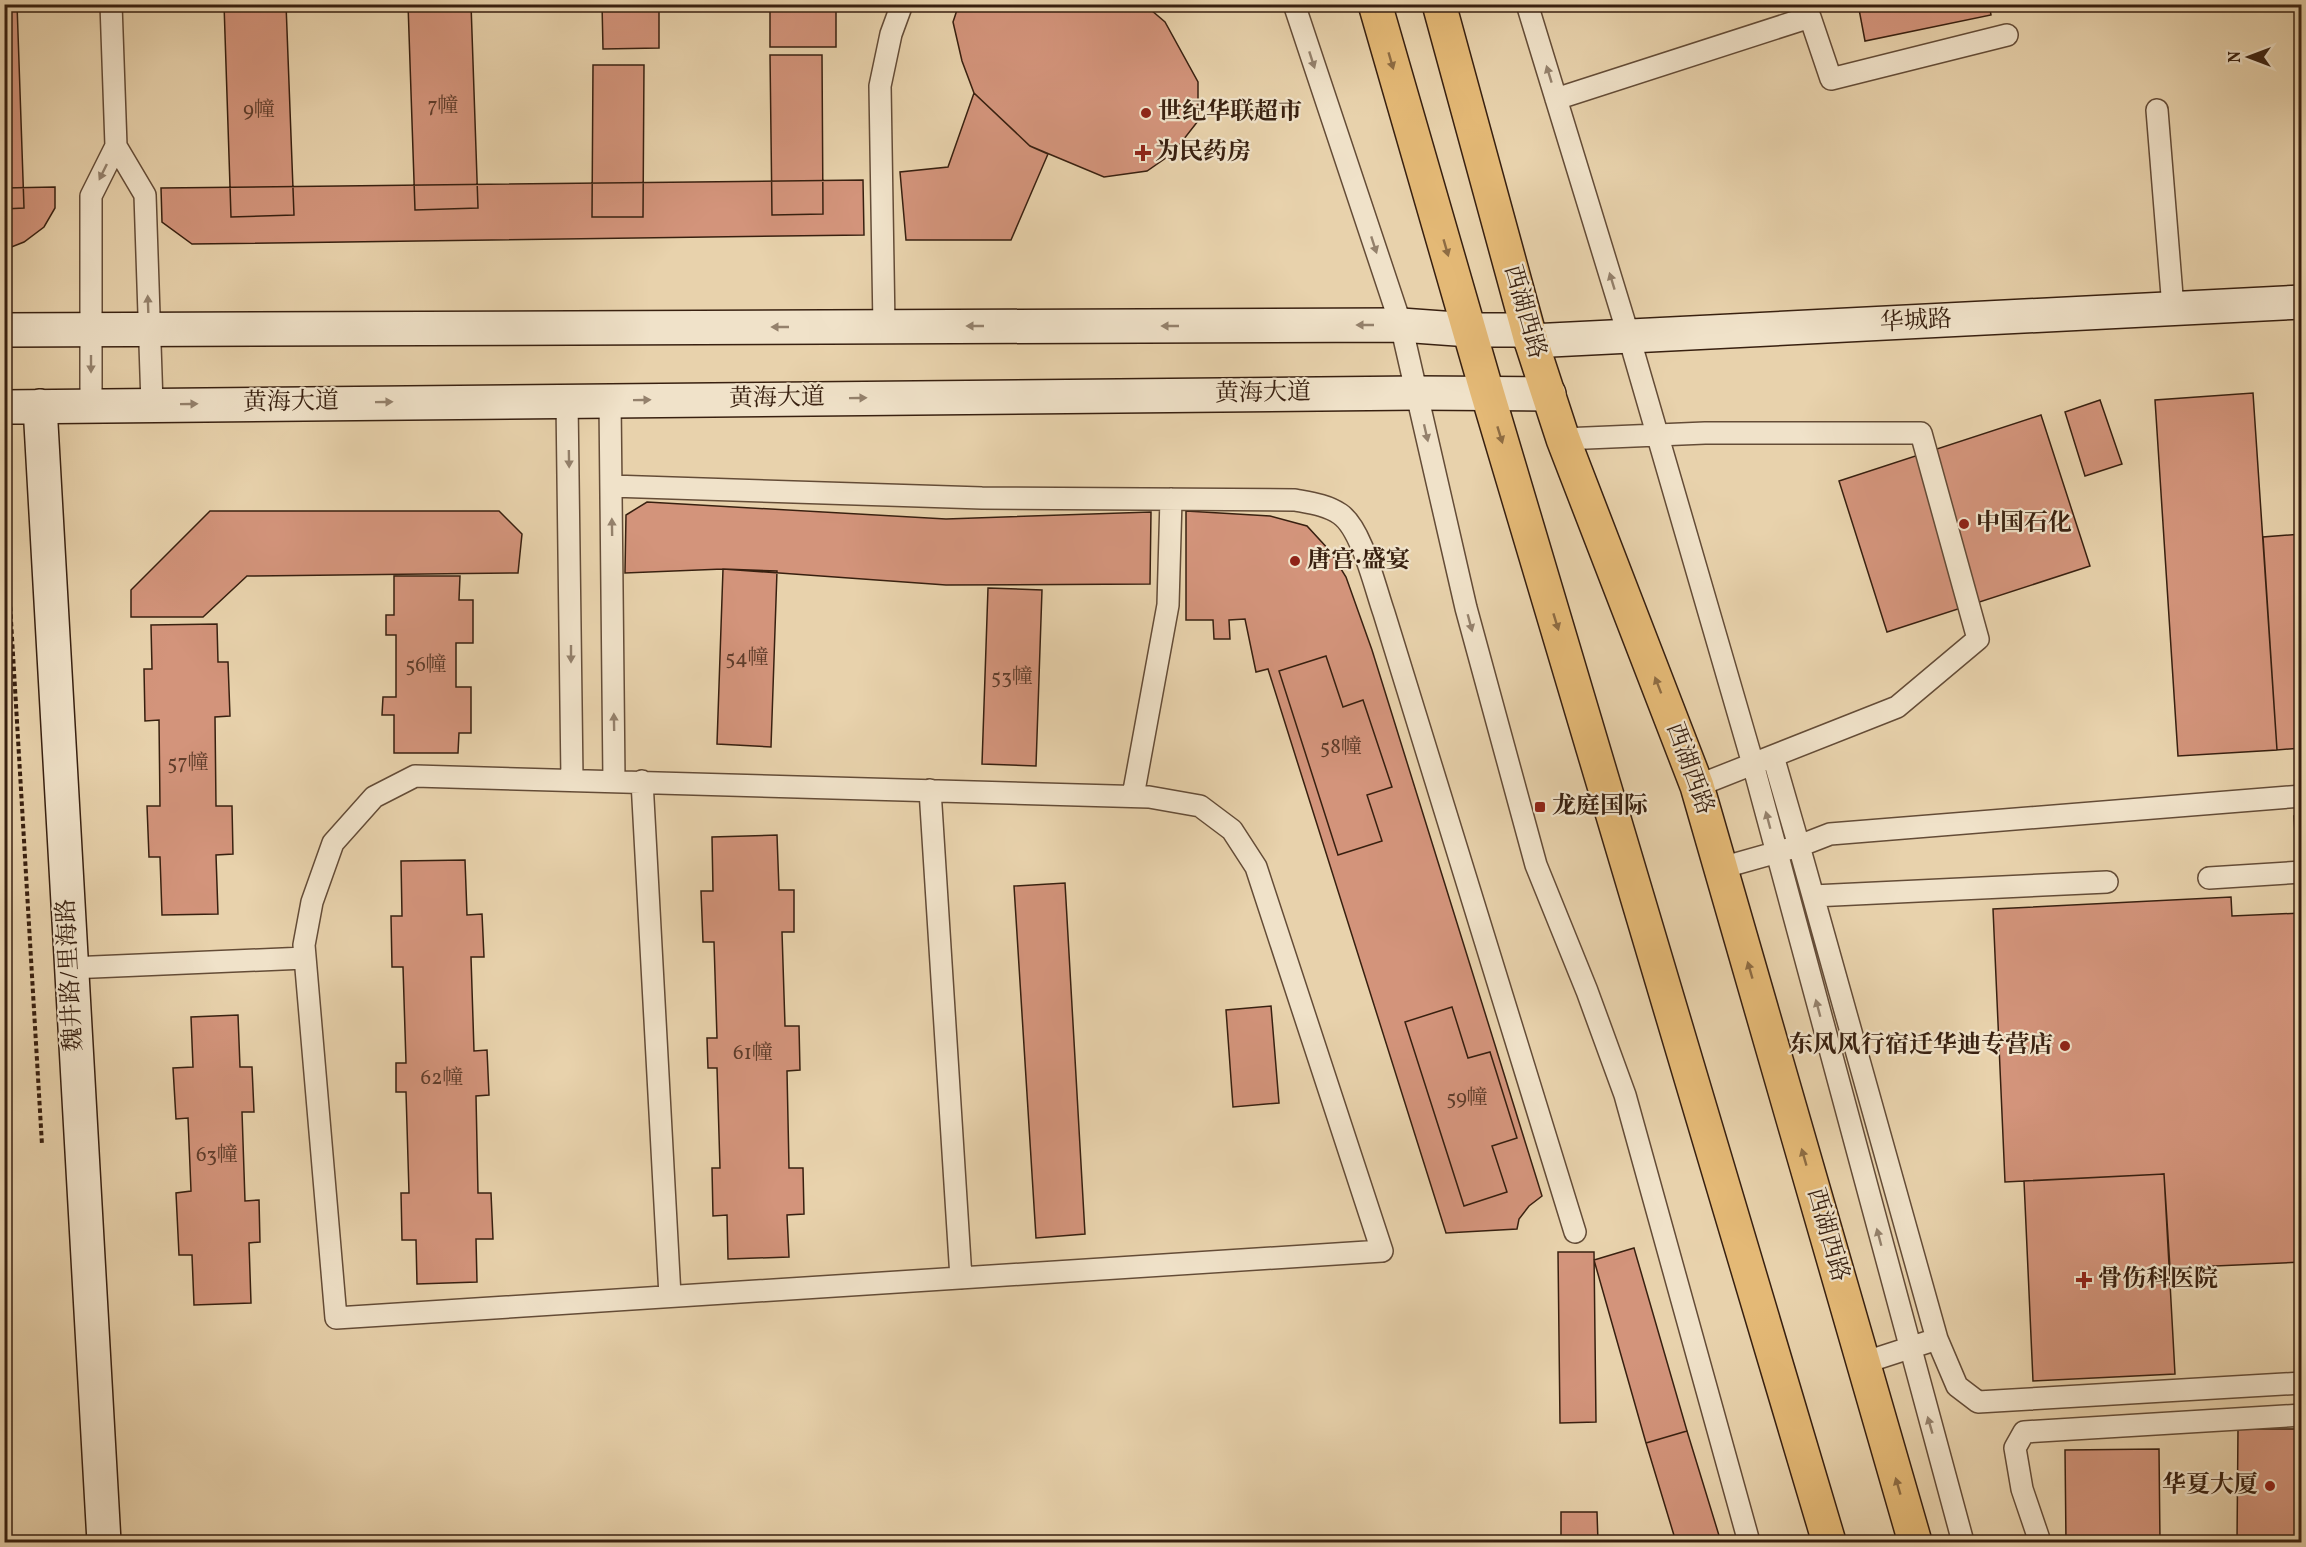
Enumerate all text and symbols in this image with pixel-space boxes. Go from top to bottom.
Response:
north arrow [2219,27,2279,87]
one-way arrow [1308,51,1318,69]
text: N [2225,51,2247,63]
one-way arrow [1387,52,1397,70]
one-way arrow [1544,65,1553,83]
house number: 7幢 [427,92,459,121]
house number: 9幢 [243,96,275,125]
place label: 世纪华联超市 [1158,96,1302,130]
marker: 世纪华联超市 [1139,106,1153,120]
place label: 为民药房 [1155,136,1251,170]
marker: 为民药房 [1136,146,1150,160]
one-way arrow [98,164,108,181]
one-way arrow [1370,236,1380,254]
one-way arrow [1442,239,1451,257]
street label: 西湖西路 [1494,261,1554,363]
one-way arrow [1607,272,1616,290]
one-way arrow [144,294,153,313]
street label: 华城路 [1879,303,1953,341]
one-way arrow [1355,320,1374,330]
one-way arrow [965,321,984,331]
one-way arrow [1160,321,1179,331]
one-way arrow [770,322,789,332]
one-way arrow [86,355,96,374]
street label: 黄海大道 [1215,376,1311,412]
street label: 黄海大道 [729,381,825,417]
street label: 黄海大道 [243,385,339,421]
one-way arrow [848,393,867,403]
one-way arrow [632,395,651,405]
one-way arrow [374,397,393,407]
one-way arrow [179,399,198,409]
one-way arrow [1422,423,1431,442]
one-way arrow [1496,426,1505,444]
one-way arrow [564,450,573,469]
place label: 中国石化 [1976,507,2072,541]
marker: 中国石化 [1957,517,1971,531]
one-way arrow [607,518,617,537]
place label: 唐宫·盛宴 [1307,544,1410,578]
marker: 唐宫·盛宴 [1288,554,1302,568]
one-way arrow [1552,613,1561,631]
one-way arrow [1466,614,1475,632]
house number: 54幢 [725,644,769,673]
one-way arrow [566,645,576,664]
house number: 56幢 [405,651,447,680]
house number: 53幢 [991,663,1033,692]
one-way arrow [1653,676,1662,694]
one-way arrow [609,713,619,732]
street label: 西湖西路 [1657,718,1721,820]
house number: 58幢 [1320,733,1362,762]
house number: 57幢 [167,749,209,778]
place label: 龙庭国际 [1552,790,1648,824]
marker: 龙庭国际 [1533,800,1547,814]
one-way arrow [1763,811,1772,829]
street label: 魏井路/里海路 [50,898,92,1052]
one-way arrow [1745,961,1755,979]
one-way arrow [1813,999,1822,1017]
place label: 东风风行宿迁华迪专营店 [1789,1029,2053,1063]
house number: 61幢 [733,1039,773,1068]
marker: 东风风行宿迁华迪专营店 [2058,1039,2072,1053]
house number: 62幢 [421,1064,463,1093]
house number: 59幢 [1446,1084,1488,1113]
house number: 63幢 [196,1141,238,1170]
one-way arrow [1799,1148,1808,1166]
street label: 西湖西路 [1797,1184,1857,1286]
one-way arrow [1874,1228,1883,1246]
place label: 骨伤科医院 [2098,1263,2218,1297]
marker: 骨伤科医院 [2075,1271,2093,1289]
one-way arrow [1925,1416,1934,1434]
place label: 华夏大厦 [2162,1469,2258,1503]
one-way arrow [1893,1477,1903,1495]
marker: 华夏大厦 [2263,1479,2277,1493]

